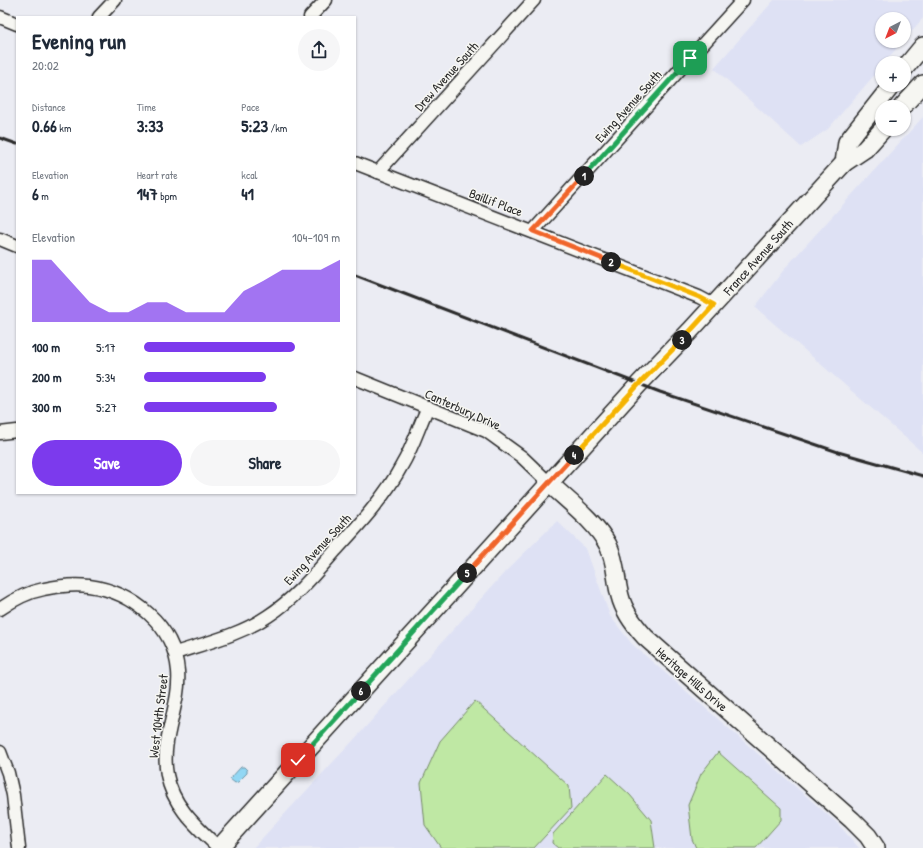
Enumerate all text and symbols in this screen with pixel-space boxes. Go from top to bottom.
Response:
north arrow [875,12,911,48]
map controls [875,12,911,136]
text: Evening run [32,26,126,56]
button: share [298,29,340,71]
street label: Drew Avenue South [410,37,482,115]
pin [673,41,707,75]
icon: arrive [679,47,701,69]
text: 20:02 [32,56,59,74]
button: + [875,56,911,92]
street label: Ewing Avenue South [591,66,666,146]
text: Distance [32,100,66,114]
text: Time [137,100,156,114]
text: Pace [241,100,260,114]
button: − [875,100,911,136]
text: 0.66 [32,114,57,137]
text: 3:33 [137,114,163,137]
text: 5:23 [241,114,268,137]
text: km [57,121,71,135]
text: /km [268,121,287,135]
pin: 1 [574,166,594,186]
text: Elevation [32,168,69,182]
text: Heart rate [137,168,178,182]
text: kcal [241,168,257,182]
text: 1 [582,169,586,183]
text: 6 [32,182,39,205]
text: 147 [137,182,158,205]
text: 41 [241,182,254,205]
street label: Baillif Place [467,184,525,220]
text: m [39,189,49,203]
text: bpm [158,189,177,203]
street label: France Avenue South [718,215,797,300]
text: Elevation [32,228,75,246]
text: 104–109 m [292,228,340,246]
pin: 2 [601,252,621,272]
text: 2 [608,255,614,269]
pin: 3 [672,330,692,350]
text: 3 [680,333,684,347]
text: 100 m [32,338,60,356]
text: 5:17 [96,338,116,356]
text: 200 m [32,368,62,386]
text: 5:34 [96,368,115,386]
street label: Canterbury Drive [422,384,504,434]
text: 300 m [32,398,61,416]
text: 5:27 [96,398,117,416]
button: Save [32,440,182,486]
button: Share [190,440,340,486]
pin: 4 [564,445,584,465]
text: 4 [572,448,576,462]
street label: Ewing Avenue South [279,509,355,589]
pin: 5 [457,563,477,583]
text: 5 [465,566,469,580]
street label: Heritage Hills Drive [652,643,732,715]
street label: West 104th Street [144,673,172,759]
pin: 6 [351,681,371,701]
text: 6 [359,684,363,698]
pin [281,743,315,777]
icon: check [287,749,309,771]

